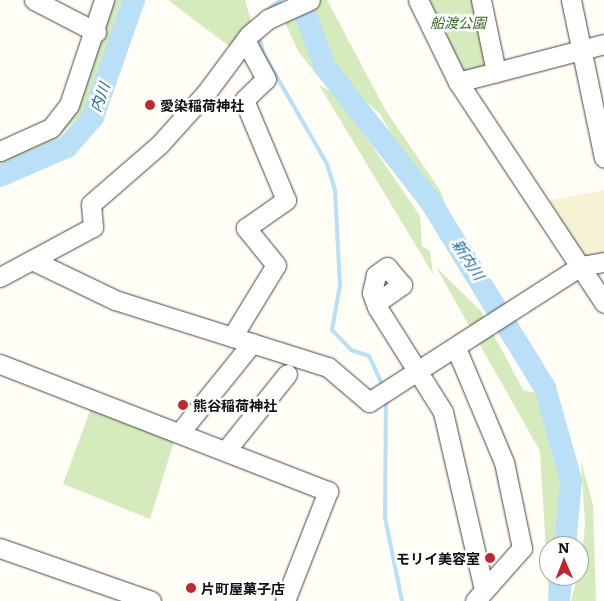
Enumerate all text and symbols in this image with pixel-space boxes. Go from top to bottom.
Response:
park label: 船渡公園 [430,14,486,30]
water label: 内川 [85,80,113,114]
place label: 愛染稲荷神社 [160,97,244,113]
marker: 愛染稲荷神社 [144,99,156,111]
water label: 新内川 [449,235,489,283]
place label: 熊谷稲荷神社 [193,397,277,413]
marker: 熊谷稲荷神社 [177,399,189,411]
north arrow [539,536,589,586]
text: N [558,537,570,557]
place label: モリイ美容室 [396,550,480,566]
marker: モリイ美容室 [484,552,496,564]
place label: 片町屋菓子店 [201,580,285,596]
marker: 片町屋菓子店 [185,582,197,594]

